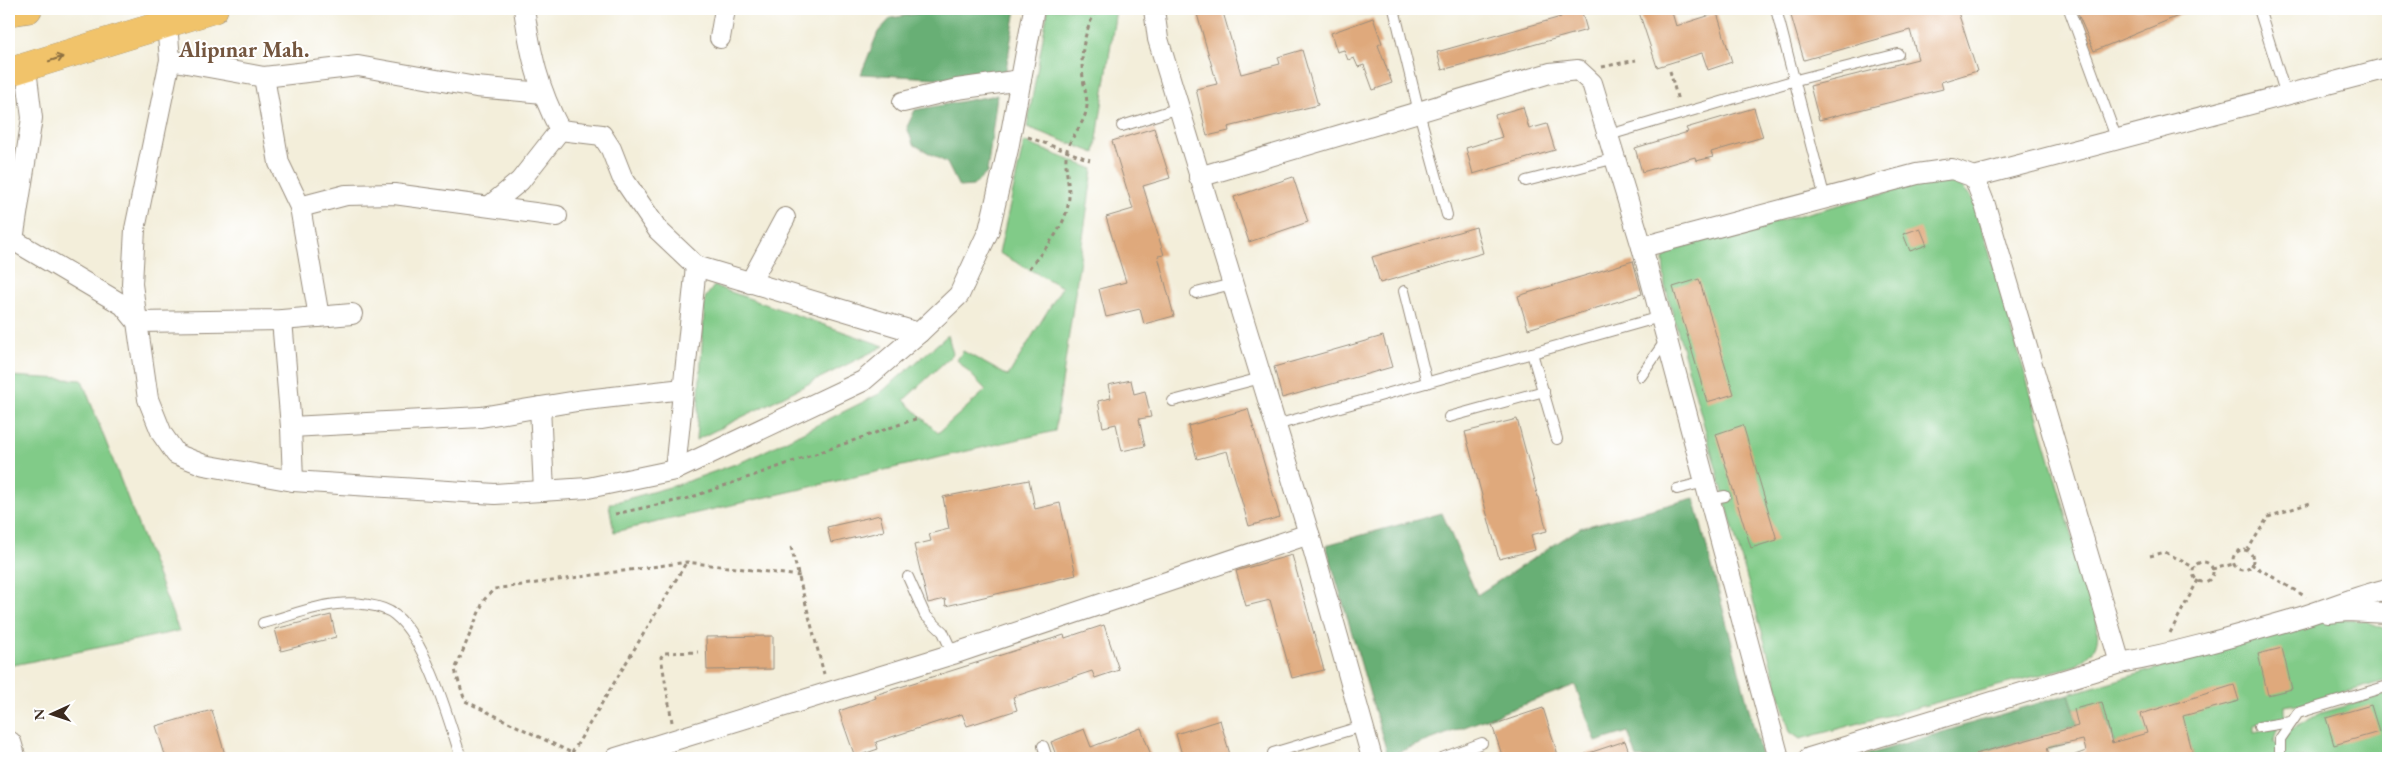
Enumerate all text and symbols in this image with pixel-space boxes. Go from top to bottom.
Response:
district label: Alipınar Mah. [178,35,309,64]
one-way arrow [47,54,63,63]
north arrow [28,690,78,740]
text: N [30,708,48,721]

